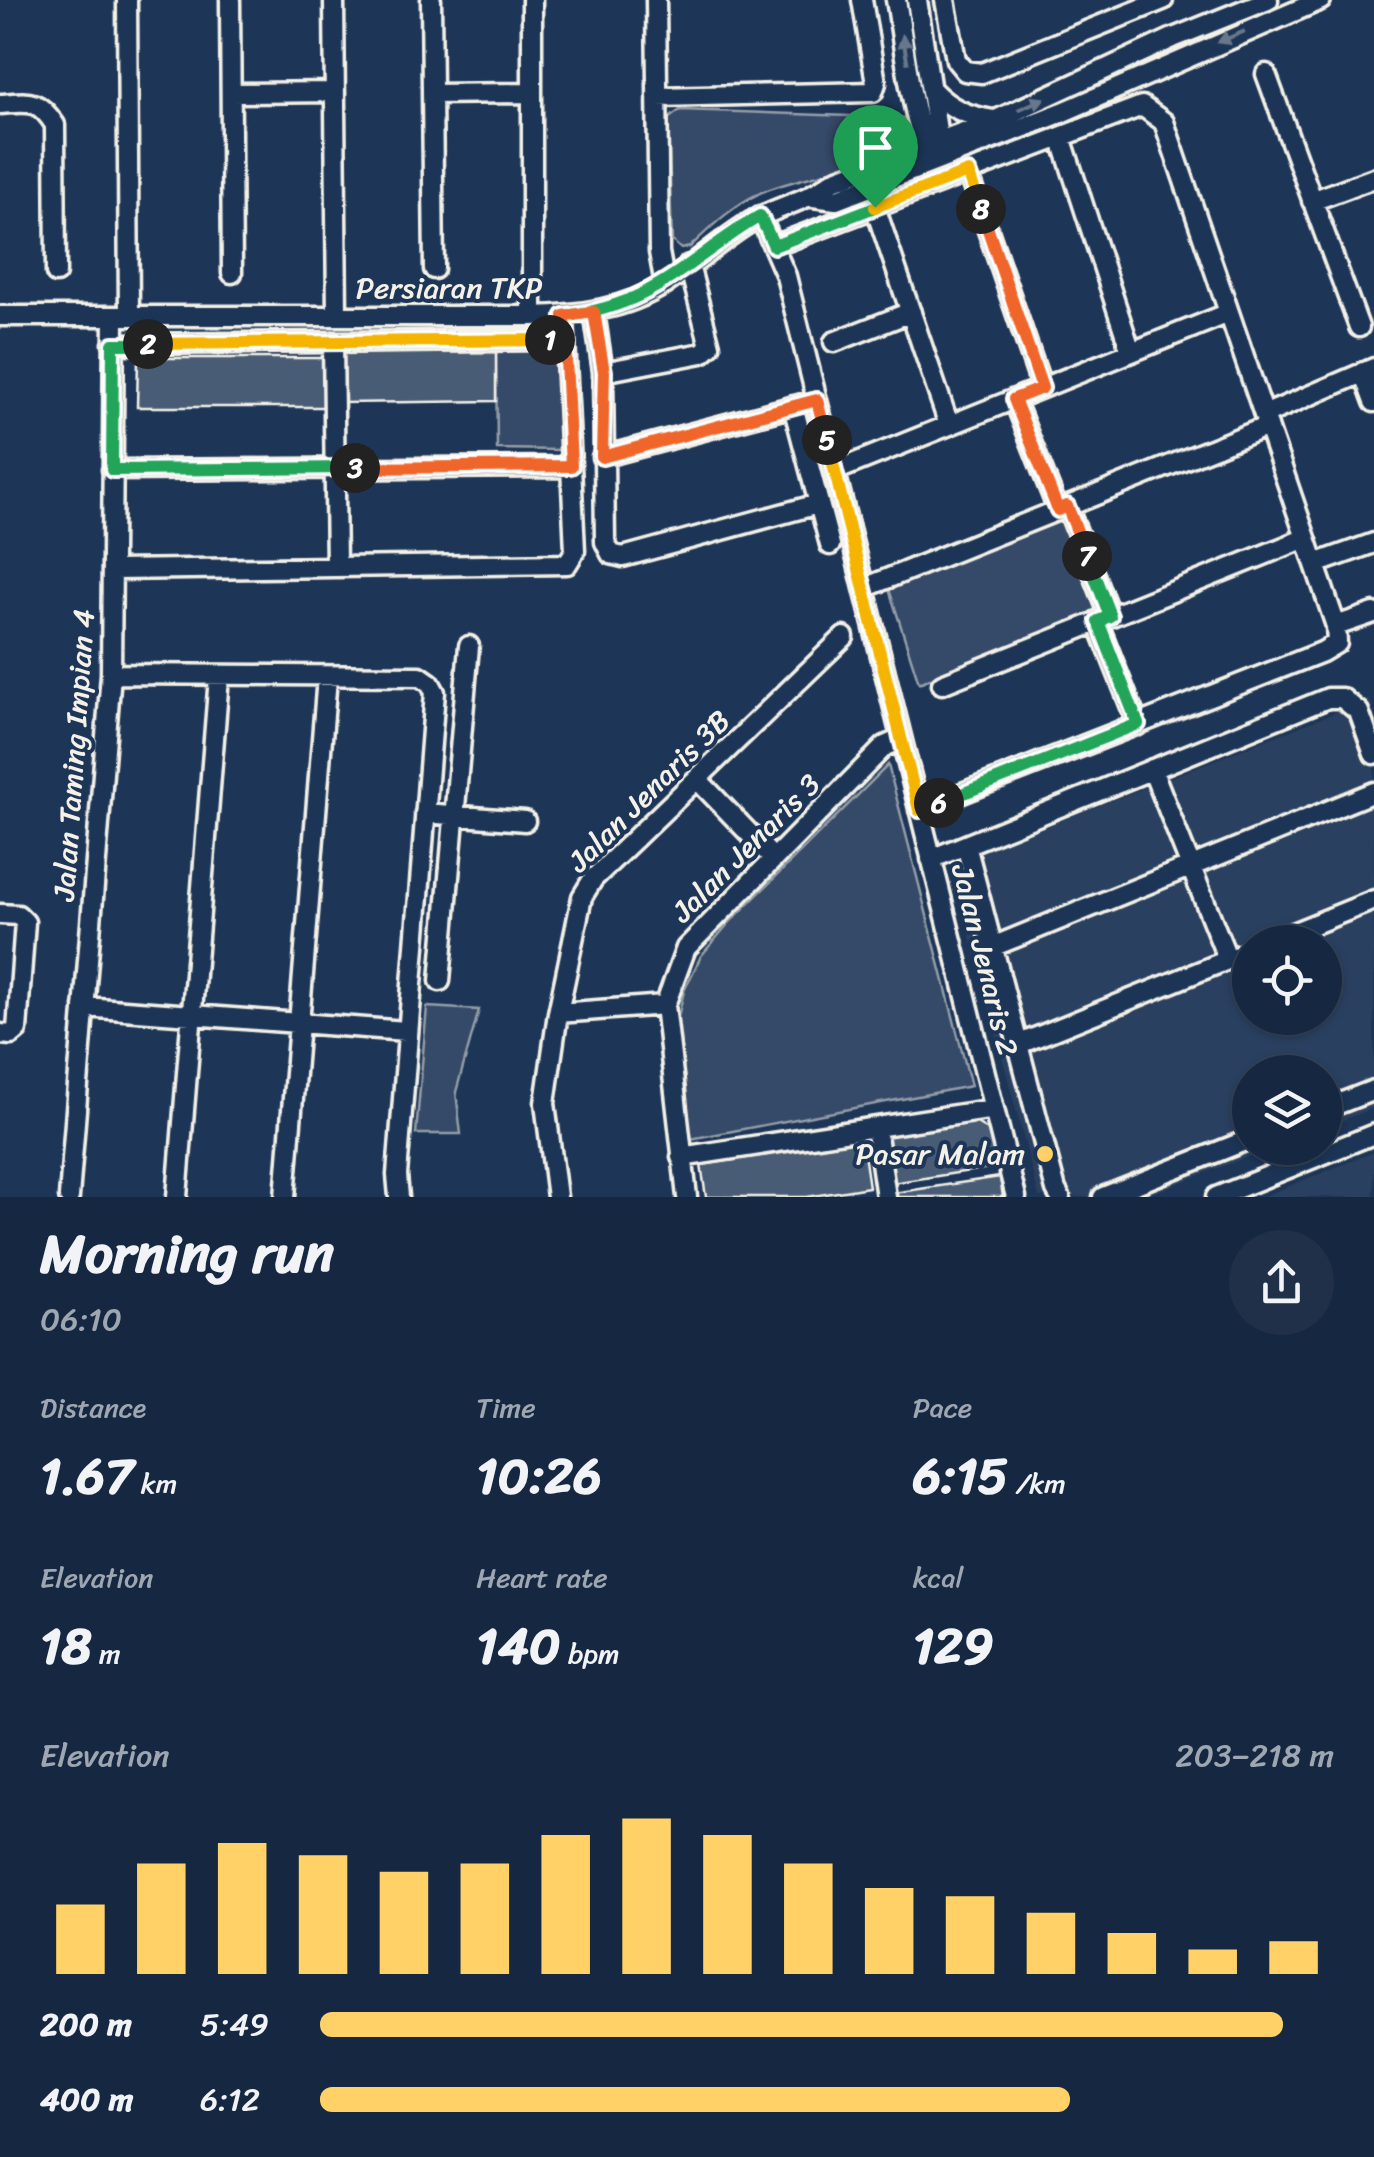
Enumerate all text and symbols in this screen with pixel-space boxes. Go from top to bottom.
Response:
one-way arrow [1216,29,1246,45]
one-way arrow [897,32,912,64]
one-way arrow [1016,96,1045,113]
pin [833,105,918,208]
icon: arrive [848,120,903,175]
pin: 8 [956,184,1006,234]
text: 8 [973,184,989,233]
street label: Persiaran TKP [356,261,543,315]
pin: 1 [525,315,575,365]
text: 1 [544,315,556,364]
pin: 2 [123,319,173,369]
text: 2 [140,319,156,368]
pin: 5 [802,415,852,465]
text: 5 [818,415,836,464]
pin: 3 [330,443,380,493]
text: 3 [347,443,363,492]
pin: 7 [1062,531,1112,581]
text: 7 [1079,531,1095,580]
street label: Jalan Taming Impian 4 [37,607,111,904]
street label: Jalan Jenaris 3B [553,696,744,887]
street label: Jalan Jenaris 3 [657,760,834,937]
pin: 6 [914,778,964,828]
text: 6 [931,778,947,827]
street label: Jalan Jenaris 2 [935,857,1035,1062]
map controls [1232,925,1342,1165]
button: locate [1232,925,1342,1035]
button: layers [1232,1055,1342,1165]
place label: Pasar Malam [855,1127,1025,1181]
marker: Pasar Malam [1034,1143,1056,1165]
text: Morning run [40,1205,334,1302]
button: share [1229,1230,1334,1335]
text: 06:10 [40,1291,122,1348]
text: Distance [40,1383,146,1432]
text: Time [476,1383,536,1432]
text: Pace [913,1383,972,1432]
text: 1.67 [40,1432,134,1521]
text: 10:26 [476,1432,602,1521]
text: 6:15 [913,1432,1008,1521]
text: km [134,1459,177,1508]
text: /km [1008,1459,1066,1508]
text: Elevation [40,1553,153,1602]
text: Heart rate [476,1553,608,1602]
text: kcal [913,1553,964,1602]
text: 18 [40,1602,92,1691]
text: 140 [476,1602,561,1691]
text: 129 [913,1602,994,1691]
text: m [92,1629,120,1678]
text: bpm [561,1629,620,1678]
text: Elevation [40,1727,170,1784]
text: 203–218 m [1175,1727,1334,1784]
text: 200 m [40,1996,132,2053]
text: 5:49 [200,1996,269,2053]
text: 400 m [40,2071,133,2128]
text: 6:12 [200,2071,260,2128]

